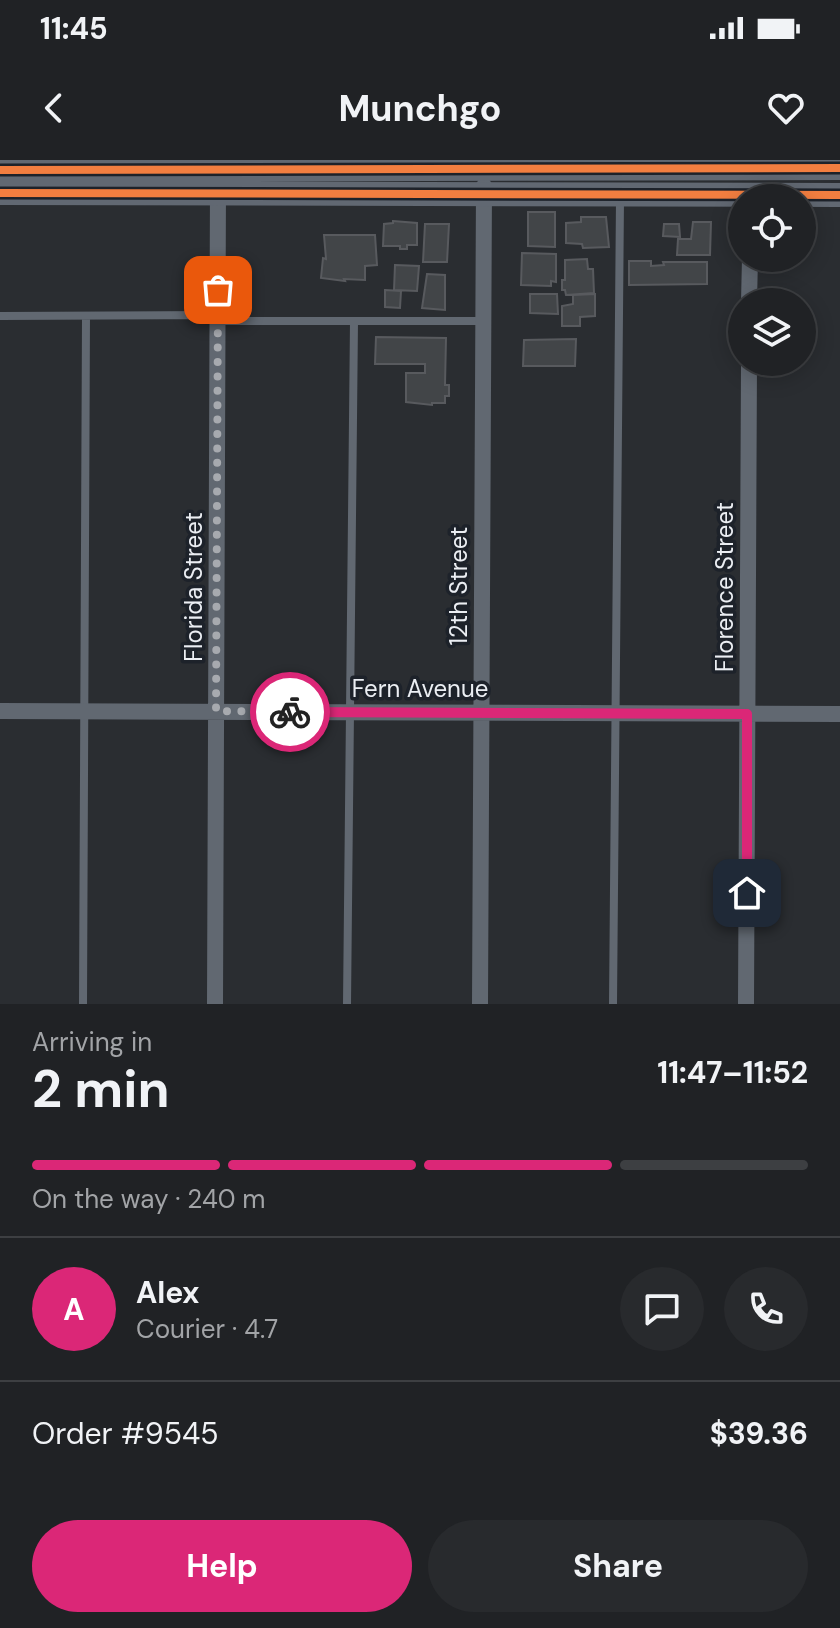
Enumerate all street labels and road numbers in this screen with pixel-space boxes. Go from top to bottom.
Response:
street label: Florence Street [709,502,740,672]
street label: Florida Street [178,512,209,662]
street label: 12th Street [443,527,474,645]
street label: Fern Avenue [352,673,488,704]

